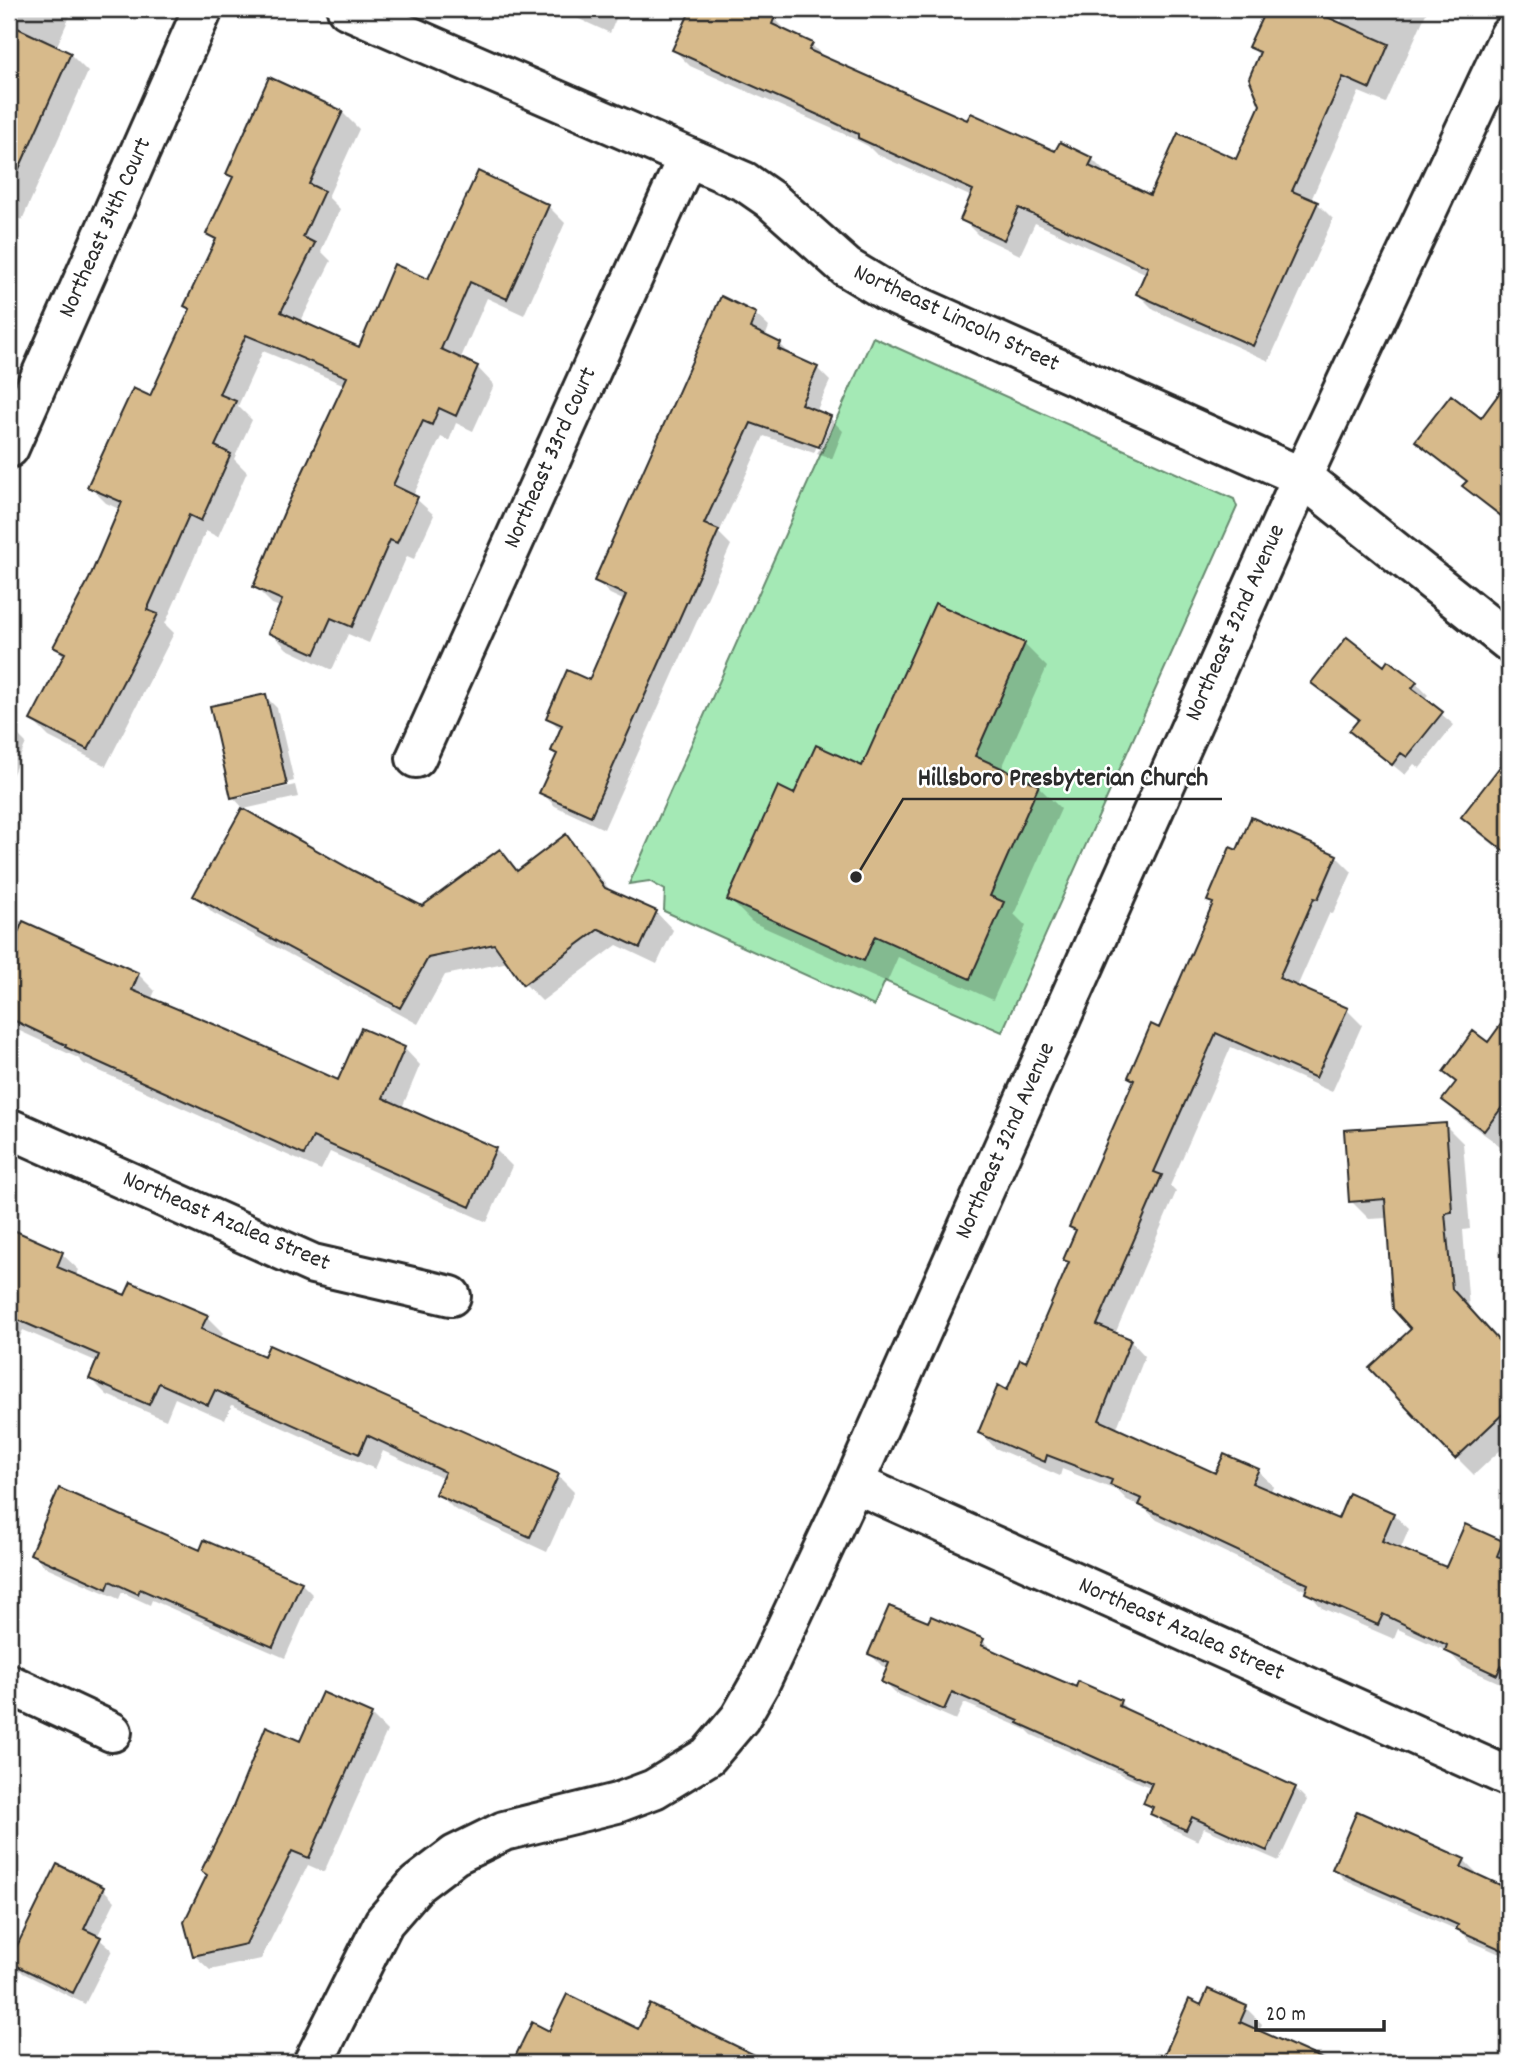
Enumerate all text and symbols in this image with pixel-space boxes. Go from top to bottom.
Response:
street label: Northeast 34th Court [51,132,161,324]
street label: Northeast Lincoln Street [847,256,1065,382]
street label: Northeast 33rd Court [496,362,606,554]
street label: Northeast 32nd Avenue [1177,519,1295,727]
callout: Hillsboro Presbyterian Church [903,752,1222,799]
text: Hillsboro Presbyterian Church [918,761,1208,798]
street label: Northeast 32nd Avenue [947,1037,1065,1245]
street label: Northeast Azalea Street [117,1163,335,1281]
street label: Northeast Azalea Street [1073,1569,1290,1691]
scale bar [1256,1988,1383,2032]
text: 20 m [1266,2001,1306,2031]

